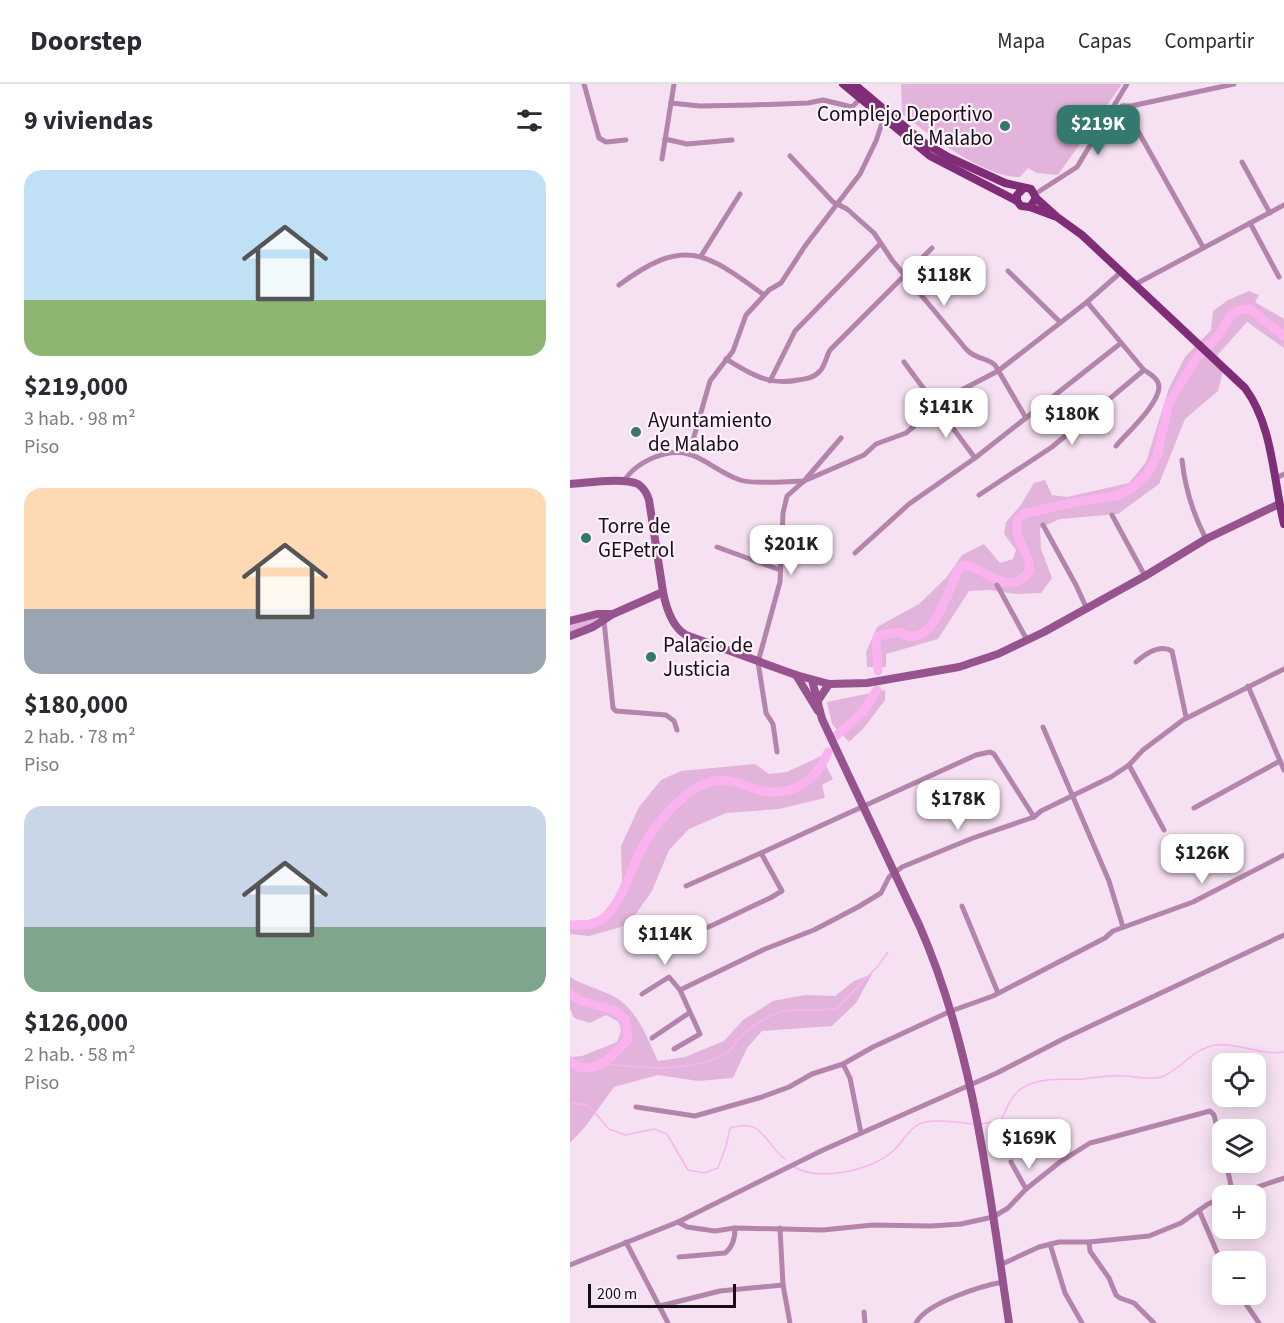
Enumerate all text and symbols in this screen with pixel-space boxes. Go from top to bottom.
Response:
text: Doorstep [30,21,142,61]
text: Mapa [997,26,1045,56]
text: Capas [1078,26,1131,56]
text: Compartir [1164,26,1254,56]
place label: Complejo Deportivo de Malabo [817,99,993,153]
text: 9 viviendas [24,102,153,139]
icon: filters [513,104,546,137]
pin: $219K [1056,105,1140,156]
text: $219K [1071,110,1125,138]
marker: Complejo Deportivo de Malabo [998,119,1012,133]
icon: home [231,209,339,317]
pin: $118K [902,256,986,307]
text: $118K [917,261,971,289]
text: $219,000 [24,368,128,405]
pin: $141K [904,388,988,439]
text: $141K [919,393,973,421]
pin: $180K [1030,395,1114,446]
text: $180K [1045,400,1099,428]
text: 3 hab. · 98 m² [24,405,136,433]
place label: Ayuntamiento de Malabo [648,405,772,459]
marker: Ayuntamiento de Malabo [629,425,643,439]
text: Piso [24,433,59,461]
place label: Torre de GEPetrol [598,511,675,565]
pin: $201K [749,525,833,576]
icon: home [231,527,339,635]
text: $201K [764,530,818,558]
marker: Torre de GEPetrol [579,531,593,545]
place label: Palacio de Justicia [663,630,753,684]
marker: Palacio de Justicia [644,650,658,664]
text: $180,000 [24,686,128,723]
text: 2 hab. · 78 m² [24,723,136,751]
text: Piso [24,751,59,779]
pin: $178K [916,780,1000,831]
text: $178K [931,785,985,813]
pin: $126K [1160,834,1244,885]
text: $126K [1175,839,1229,867]
icon: home [231,845,339,953]
pin: $114K [623,915,707,966]
text: $114K [638,920,692,948]
text: $126,000 [24,1004,128,1041]
text: 2 hab. · 58 m² [24,1041,136,1069]
map controls [1212,1053,1266,1305]
button: locate [1212,1053,1266,1107]
text: Piso [24,1069,59,1097]
pin: $169K [987,1119,1071,1170]
button: layers [1212,1119,1266,1173]
text: $169K [1002,1124,1056,1152]
button: + [1212,1185,1266,1239]
button: − [1212,1251,1266,1305]
scale bar [588,1281,736,1308]
text: 200 m [597,1283,637,1305]

